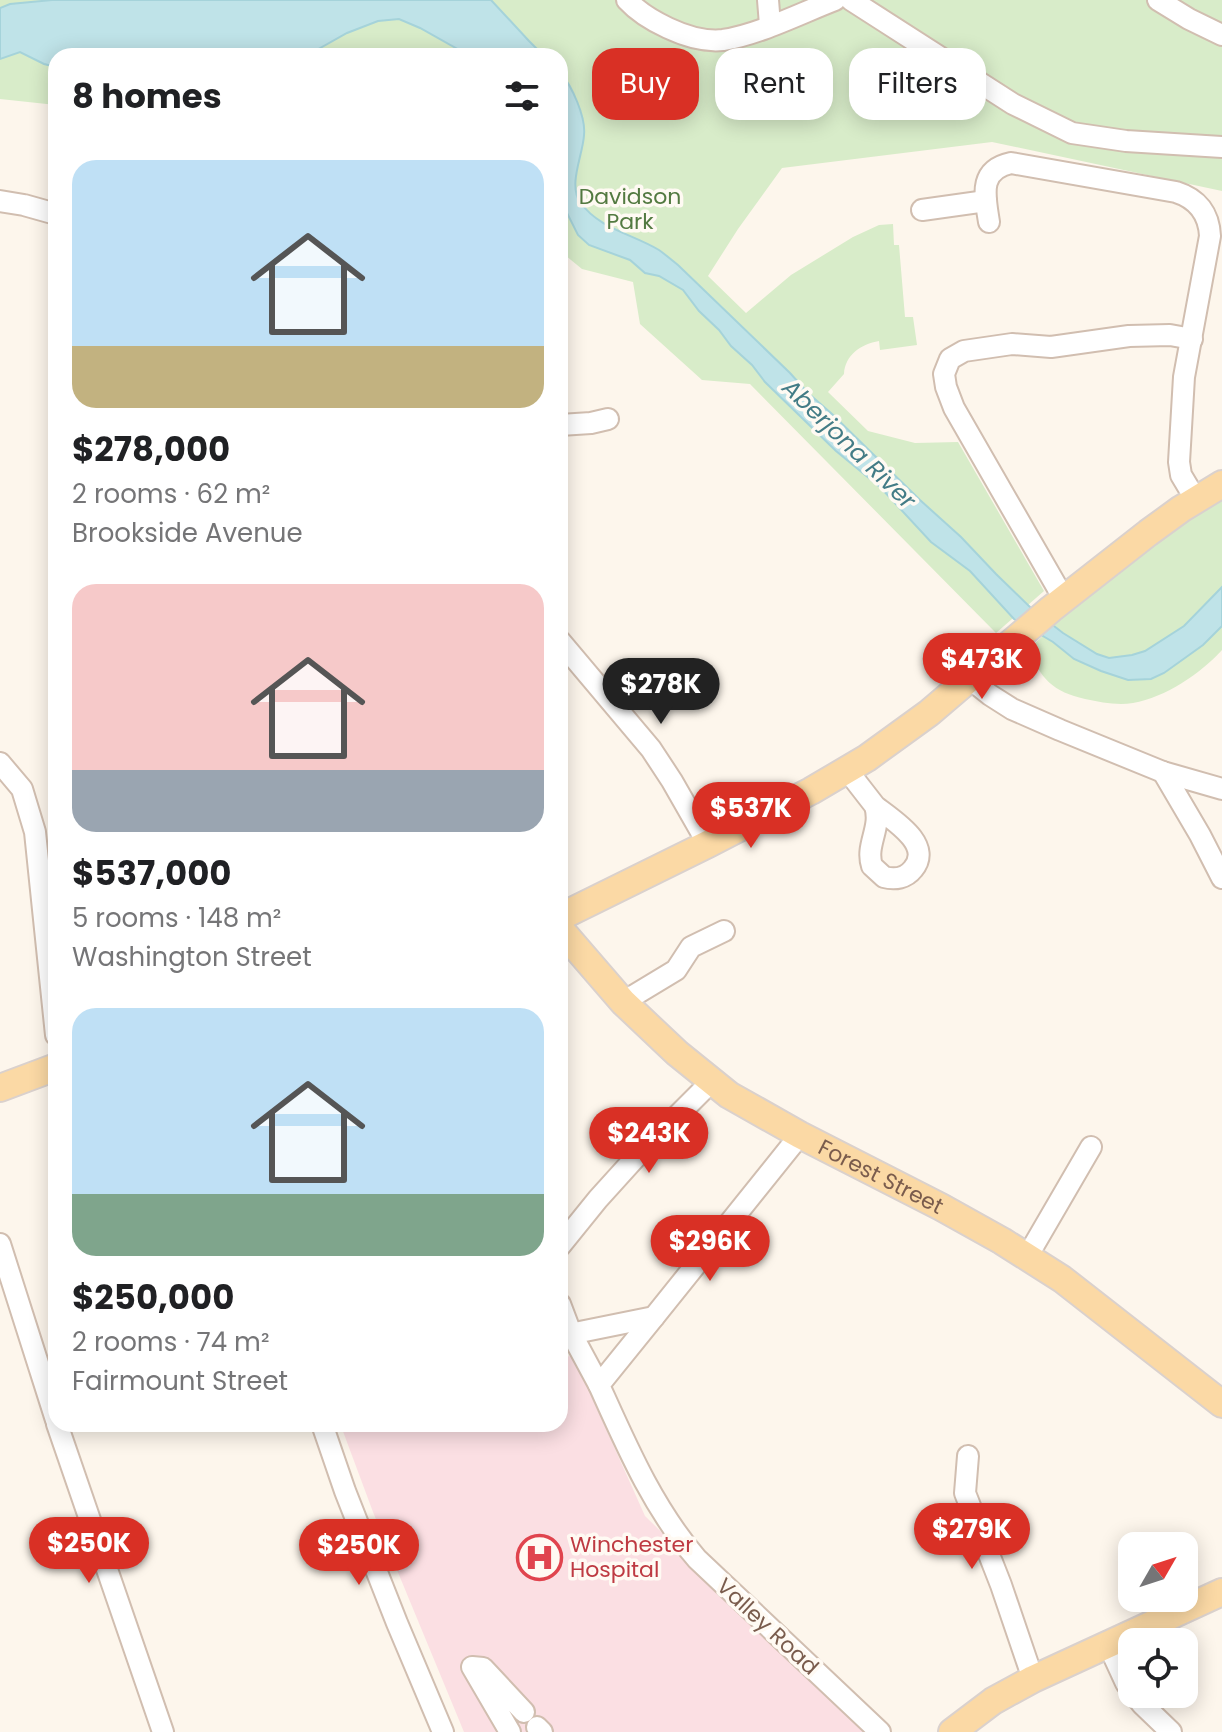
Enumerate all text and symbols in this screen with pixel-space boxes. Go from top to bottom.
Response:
chip: Buy [592,48,699,120]
chip: Rent [715,48,833,120]
chip: Filters [849,48,986,120]
text: 8 homes [72,72,222,120]
icon: filters [500,74,544,118]
park label: Davidson Park [579,181,681,237]
icon: home [236,212,380,356]
water label: Aberjona River [775,371,924,517]
text: $278,000 [72,425,230,473]
text: 2 rooms · 62 m² [72,476,270,512]
text: Brookside Avenue [72,515,303,551]
pin: $473K [926,633,1038,701]
icon: home [236,636,380,780]
text: $473K [941,641,1023,677]
pin: $278K [605,658,717,726]
text: $278K [621,666,701,702]
pin: $537K [695,782,807,850]
text: $537K [710,790,792,826]
text: $537,000 [72,849,232,897]
text: 5 rooms · 148 m² [72,900,281,936]
text: Washington Street [72,939,312,975]
icon: home [236,1060,380,1204]
pin: $243K [593,1107,705,1175]
text: $243K [607,1115,691,1151]
street label: Forest Street [813,1132,949,1222]
pin: $296K [654,1215,766,1283]
text: $296K [669,1223,751,1259]
text: $250,000 [72,1273,234,1321]
text: 2 rooms · 74 m² [72,1324,269,1360]
text: Fairmount Street [72,1363,288,1399]
pin: $279K [916,1503,1028,1571]
text: $279K [932,1511,1012,1547]
pin: $250K [33,1517,145,1585]
pin: $250K [303,1519,415,1587]
text: $250K [47,1525,131,1561]
text: $250K [317,1527,401,1563]
place label: Winchester Hospital [570,1529,693,1585]
north arrow [1118,1532,1198,1612]
map controls [1118,1532,1198,1708]
hospital icon: Winchester Hospital [515,1533,563,1581]
street label: Valley Road [710,1571,826,1682]
button: locate [1118,1628,1198,1708]

